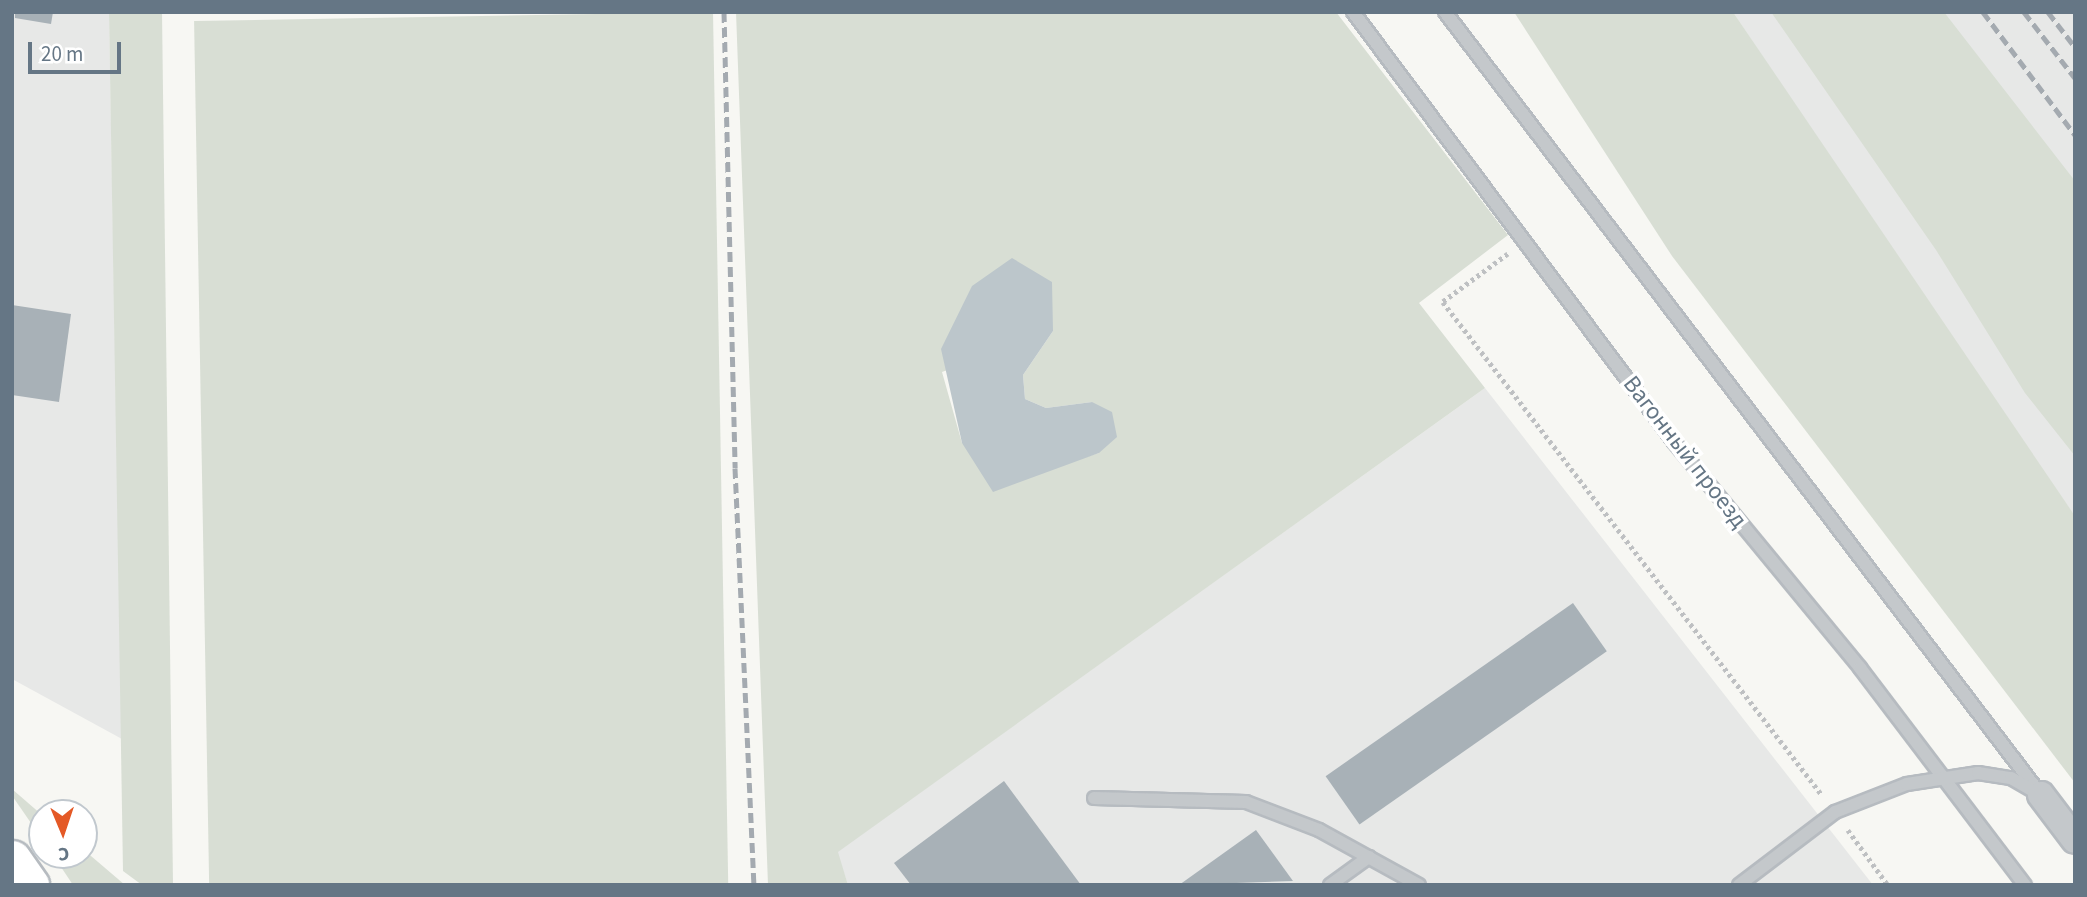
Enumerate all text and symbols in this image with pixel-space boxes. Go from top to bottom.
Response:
scale bar [32,28,124,72]
text: 20 m [41,39,83,69]
street label: Вагонный проезд [1617,370,1753,534]
north arrow [28,799,98,869]
text: С [58,840,70,867]

